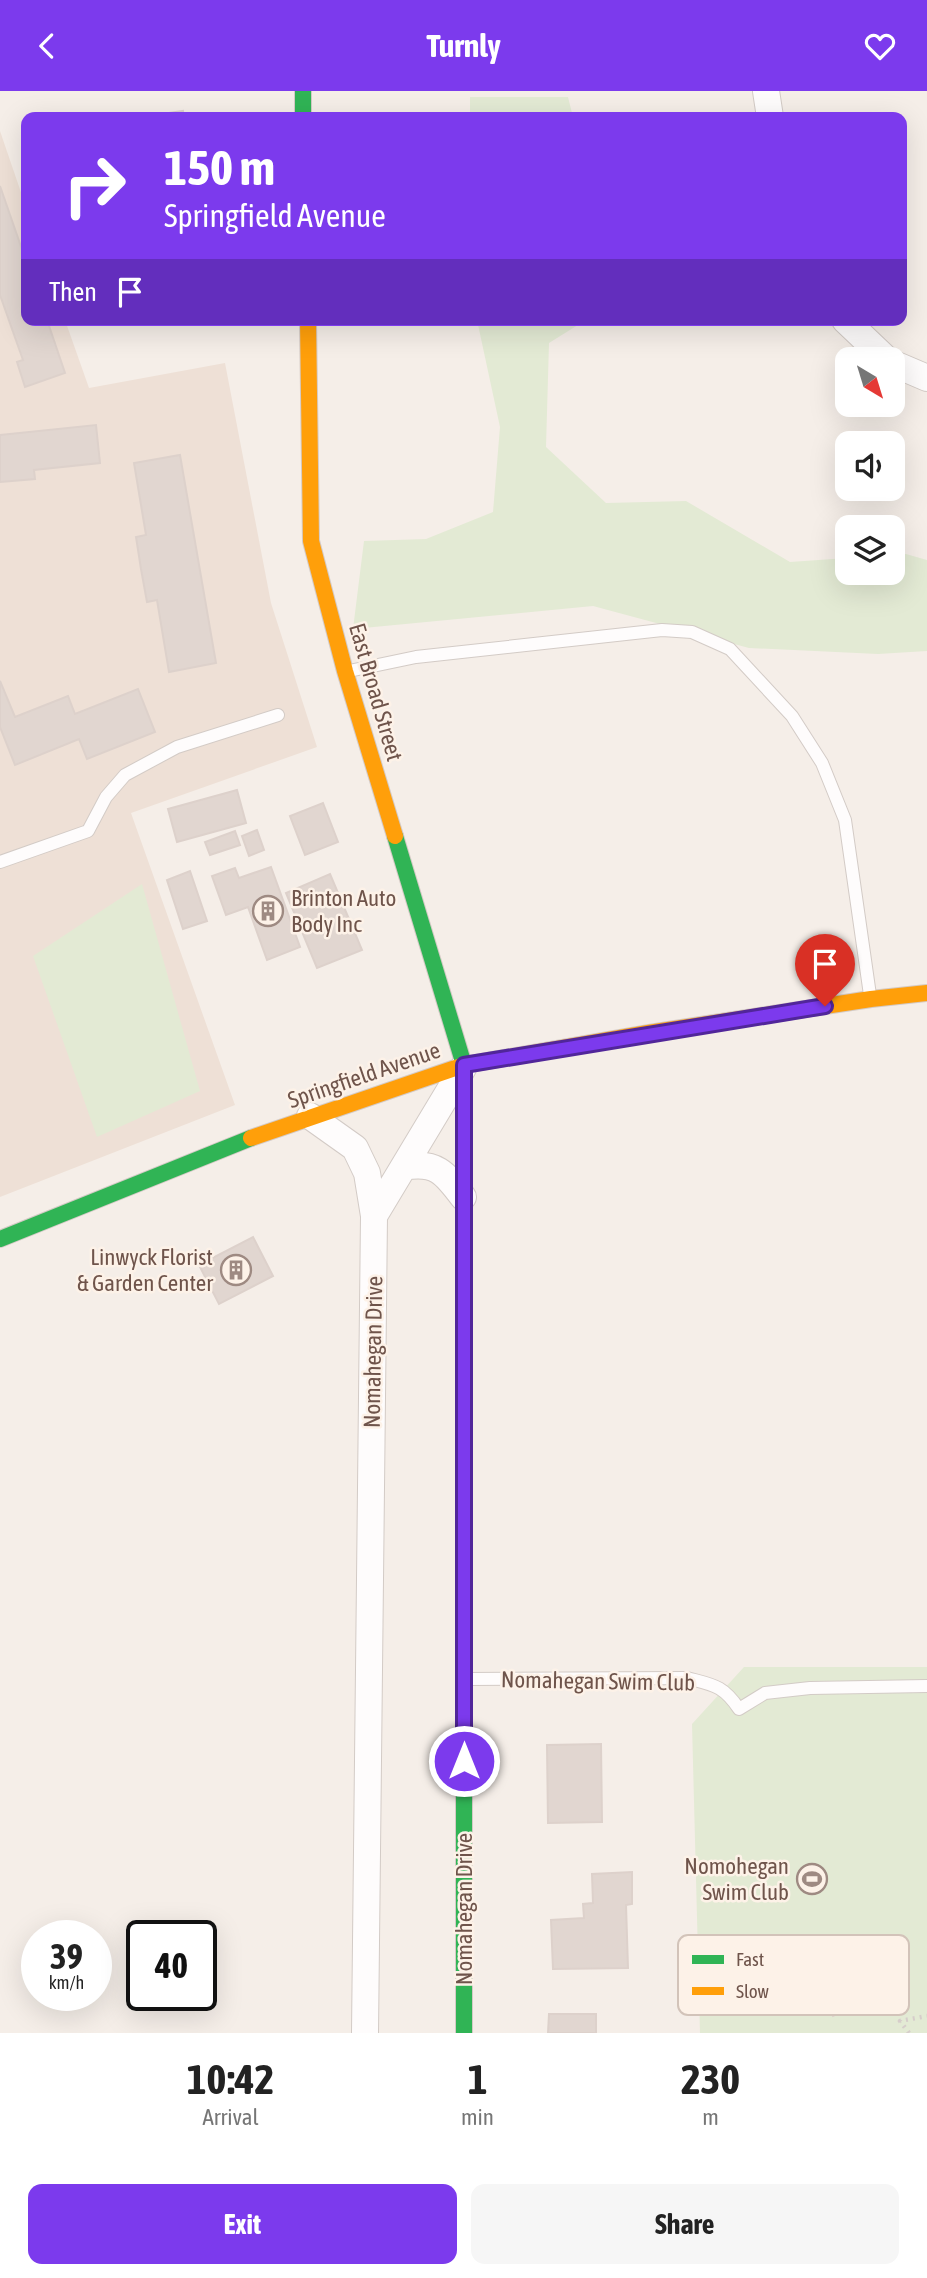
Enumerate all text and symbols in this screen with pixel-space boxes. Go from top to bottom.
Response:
icon: back [28,27,66,65]
text: Turnly [426,27,501,64]
icon: heart [861,27,899,65]
text: 150 m [164,139,275,195]
icon: right [49,140,140,231]
text: Springfield Avenue [164,197,386,234]
icon: arrive [111,273,149,311]
text: Then [49,277,97,307]
north arrow [835,347,905,417]
map controls [835,347,905,585]
button: sound [835,431,905,501]
button: layers [835,515,905,585]
street label: East Broad Street [344,620,408,764]
place label: Brinton Auto Body Inc [291,885,396,937]
building icon: Brinton Auto Body Inc [251,894,285,928]
pin [795,934,855,1006]
icon: arrive [806,945,844,983]
street label: Springfield Avenue [284,1037,444,1113]
place label: Linwyck Florist & Garden Center [77,1244,214,1296]
building icon: Linwyck Florist & Garden Center [219,1253,253,1287]
street label: Nomahegan Drive [359,1276,387,1428]
street label: Nomahegan Swim Club [501,1666,695,1696]
position arrow [427,1724,501,1798]
street label: Nomahegan Drive [451,1833,477,1985]
place label: Nomohegan Swim Club [684,1853,789,1905]
sports icon: Nomohegan Swim Club [795,1862,829,1896]
speed limit sign: 40 [126,1920,217,2011]
legend [678,1935,909,2015]
text: 39 [50,1936,83,1976]
text: Fast [736,1948,764,1970]
text: km/h [49,1972,84,1993]
text: Slow [736,1980,770,2002]
text: 10:42 [187,2055,274,2103]
text: 1 [468,2055,487,2103]
text: 230 [681,2055,740,2103]
text: Arrival [202,2104,259,2130]
text: min [461,2104,494,2130]
text: m [702,2104,719,2130]
button: Exit [28,2184,457,2264]
button: Share [471,2184,899,2264]

